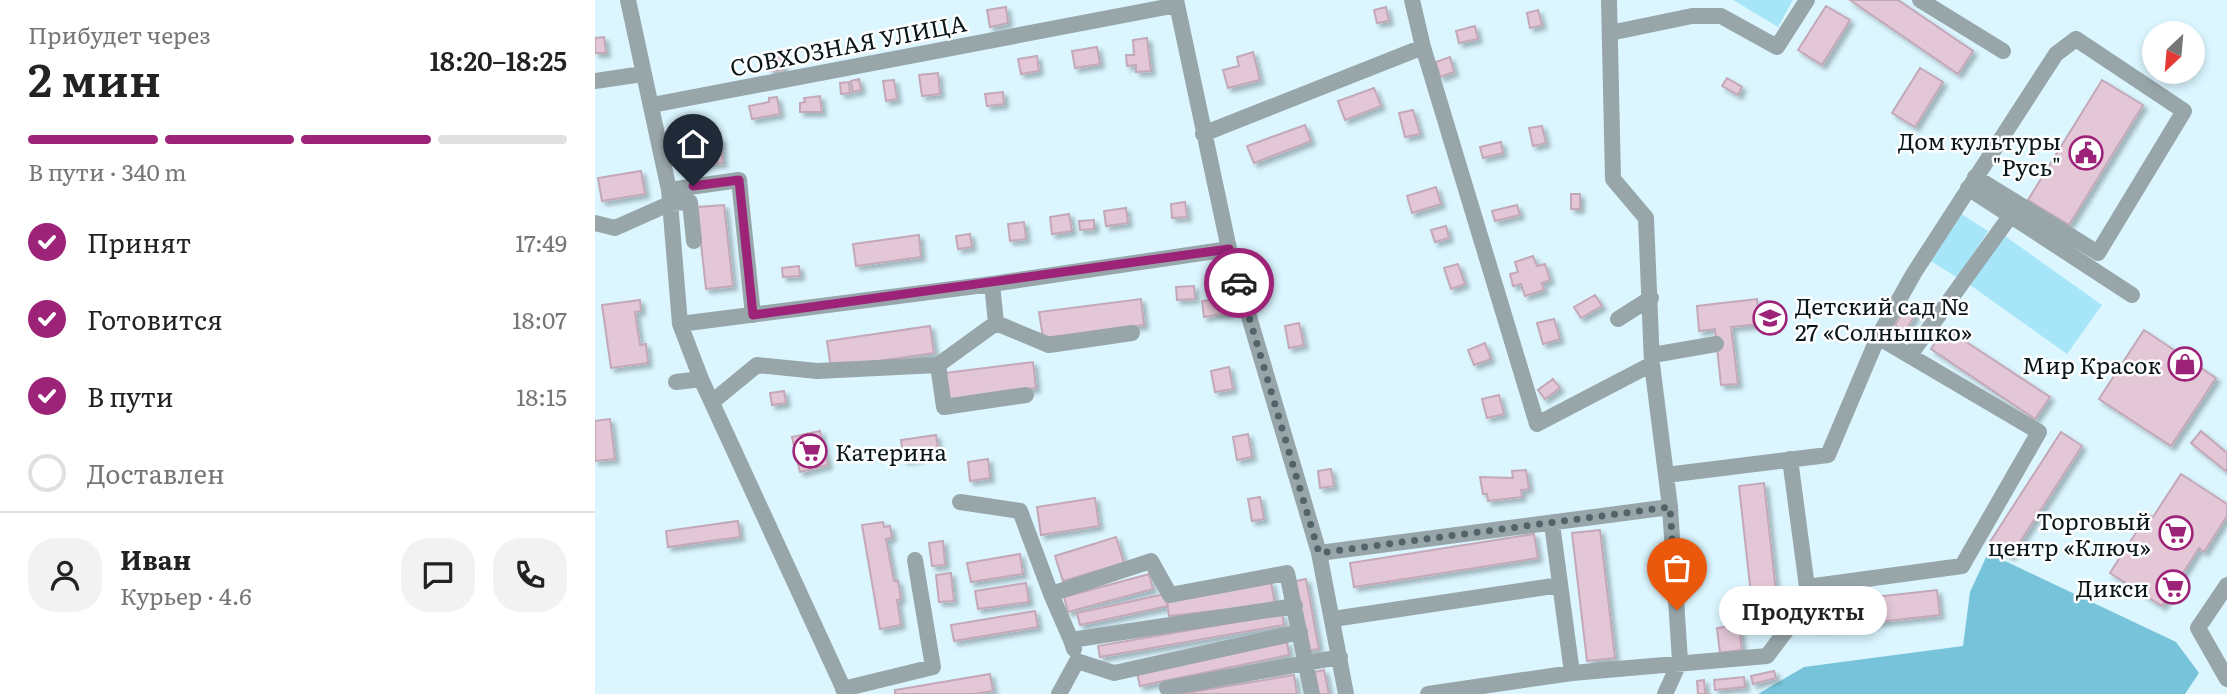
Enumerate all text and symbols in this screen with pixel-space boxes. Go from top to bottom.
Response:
street label: СОВХОЗНАЯ УЛИЦА [727,4,969,84]
text: Прибудет через [28,17,211,51]
north arrow [2142,21,2205,84]
map controls [2142,21,2205,84]
text: 18:20–18:25 [429,40,567,79]
text: 2 мин [28,43,161,111]
pin [663,114,723,186]
place label: Дом культуры "Русь" [1898,123,2061,183]
icon: home [674,125,712,163]
public building icon: Дом культуры "Русь" [2067,134,2105,172]
text: В пути · 340 m [28,154,187,188]
text: Принят [87,222,191,261]
icon: check [28,223,66,261]
text: 17:49 [515,225,567,259]
courier [1204,248,1274,318]
icon: car [1220,264,1258,302]
place label: Детский сад № 27 «Солнышко» [1795,288,1972,348]
text: Готовится [87,299,223,338]
school or university icon: Детский сад № 27 «Солнышко» [1751,299,1789,337]
icon: check [28,300,66,338]
text: 18:07 [512,302,567,336]
shop icon: Мир Красок [2166,345,2204,383]
place label: Мир Красок [2022,347,2161,381]
text: В пути [87,376,174,415]
icon: check [28,377,66,415]
text: 18:15 [516,379,567,413]
supermarket icon: Катерина [791,432,829,470]
place label: Катерина [835,434,947,468]
text: Доставлен [87,453,225,492]
place label: Торговый центр «Ключ» [1988,503,2151,563]
supermarket icon: Торговый центр «Ключ» [2157,514,2195,552]
button: person [28,538,102,612]
button: chat [401,538,475,612]
button: phone [493,538,567,612]
pin [1647,538,1707,610]
text: Иван [120,539,191,578]
icon: bag [1658,549,1696,587]
supermarket icon: Дикси [2154,568,2192,606]
place label: Дикси [2076,570,2149,604]
text: Курьер · 4.6 [120,578,252,612]
callout: Продукты [1719,586,1887,634]
text: Продукты [1741,593,1865,627]

